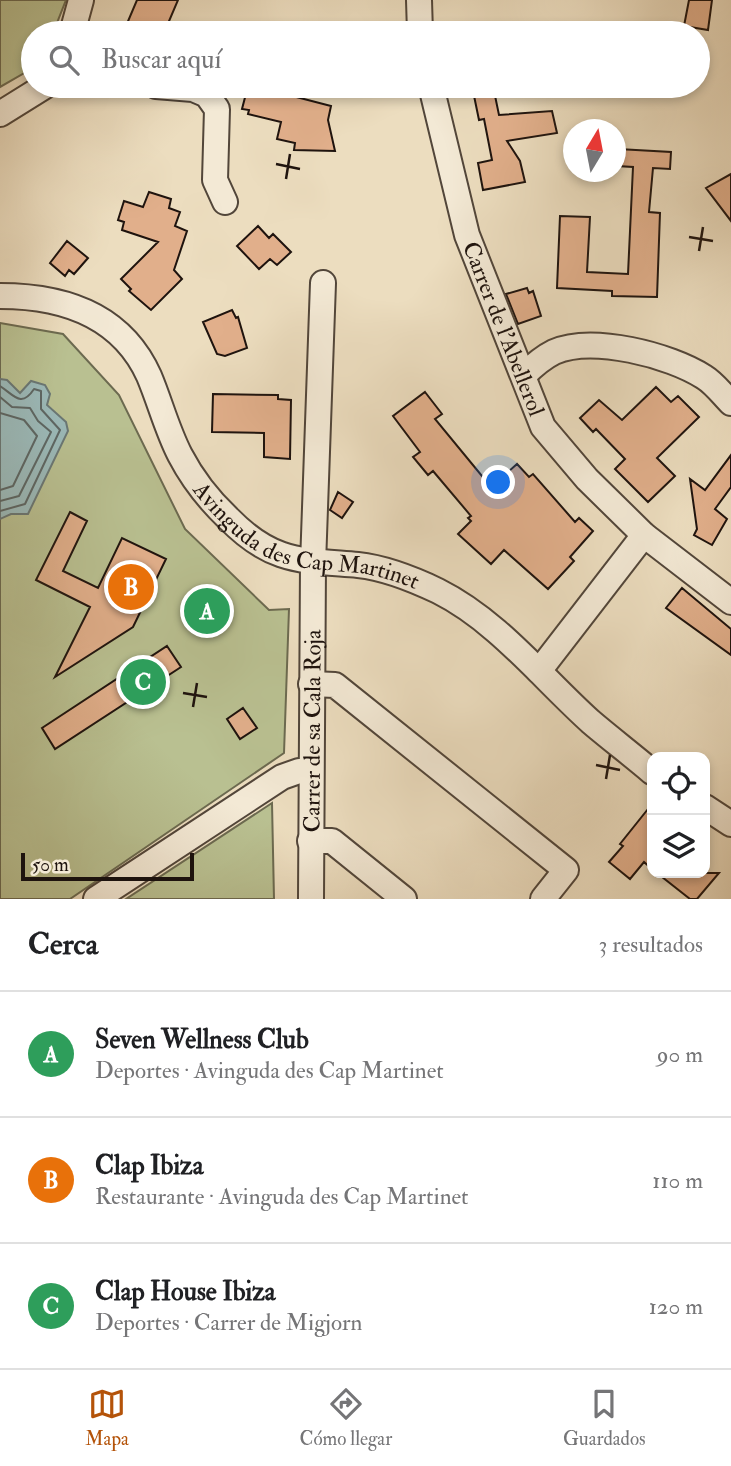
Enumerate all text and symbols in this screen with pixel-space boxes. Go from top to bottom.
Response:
search box [21,21,710,98]
icon: search [45,41,83,79]
text: Buscar aquí [101,44,221,76]
north arrow [563,119,626,182]
street label: Carrer de l'Abellerol [456,237,552,420]
your location [481,465,515,499]
street label: Avinguda des Cap Martinet [187,475,424,595]
pin: B [108,561,154,613]
pin: A [184,585,230,637]
street label: Carrer de sa Cala Roja [297,629,327,833]
pin: C [120,656,166,708]
map controls [647,752,710,878]
button: locate [647,752,710,815]
button: layers [647,815,710,878]
scale bar [21,850,194,882]
text: 50 m [32,853,69,877]
text: Cerca [28,926,98,963]
text: 3 resultados [599,930,703,959]
text: Seven Wellness Club [95,1024,309,1056]
text: A [44,1040,58,1069]
text: 90 m [657,1040,703,1069]
text: Deportes · Avinguda des Cap Martinet [95,1056,444,1085]
text: Clap Ibiza [95,1150,203,1182]
text: B [43,1166,59,1195]
text: 110 m [652,1166,703,1195]
text: Restaurante · Avinguda des Cap Martinet [95,1182,469,1211]
text: Clap House Ibiza [95,1276,276,1308]
text: C [43,1292,59,1321]
text: 120 m [649,1292,703,1321]
text: Deportes · Carrer de Migjorn [95,1308,362,1337]
tab: Mapa [85,1385,129,1451]
tab: Cómo llegar [299,1385,392,1451]
tab: Guardados [563,1385,646,1451]

